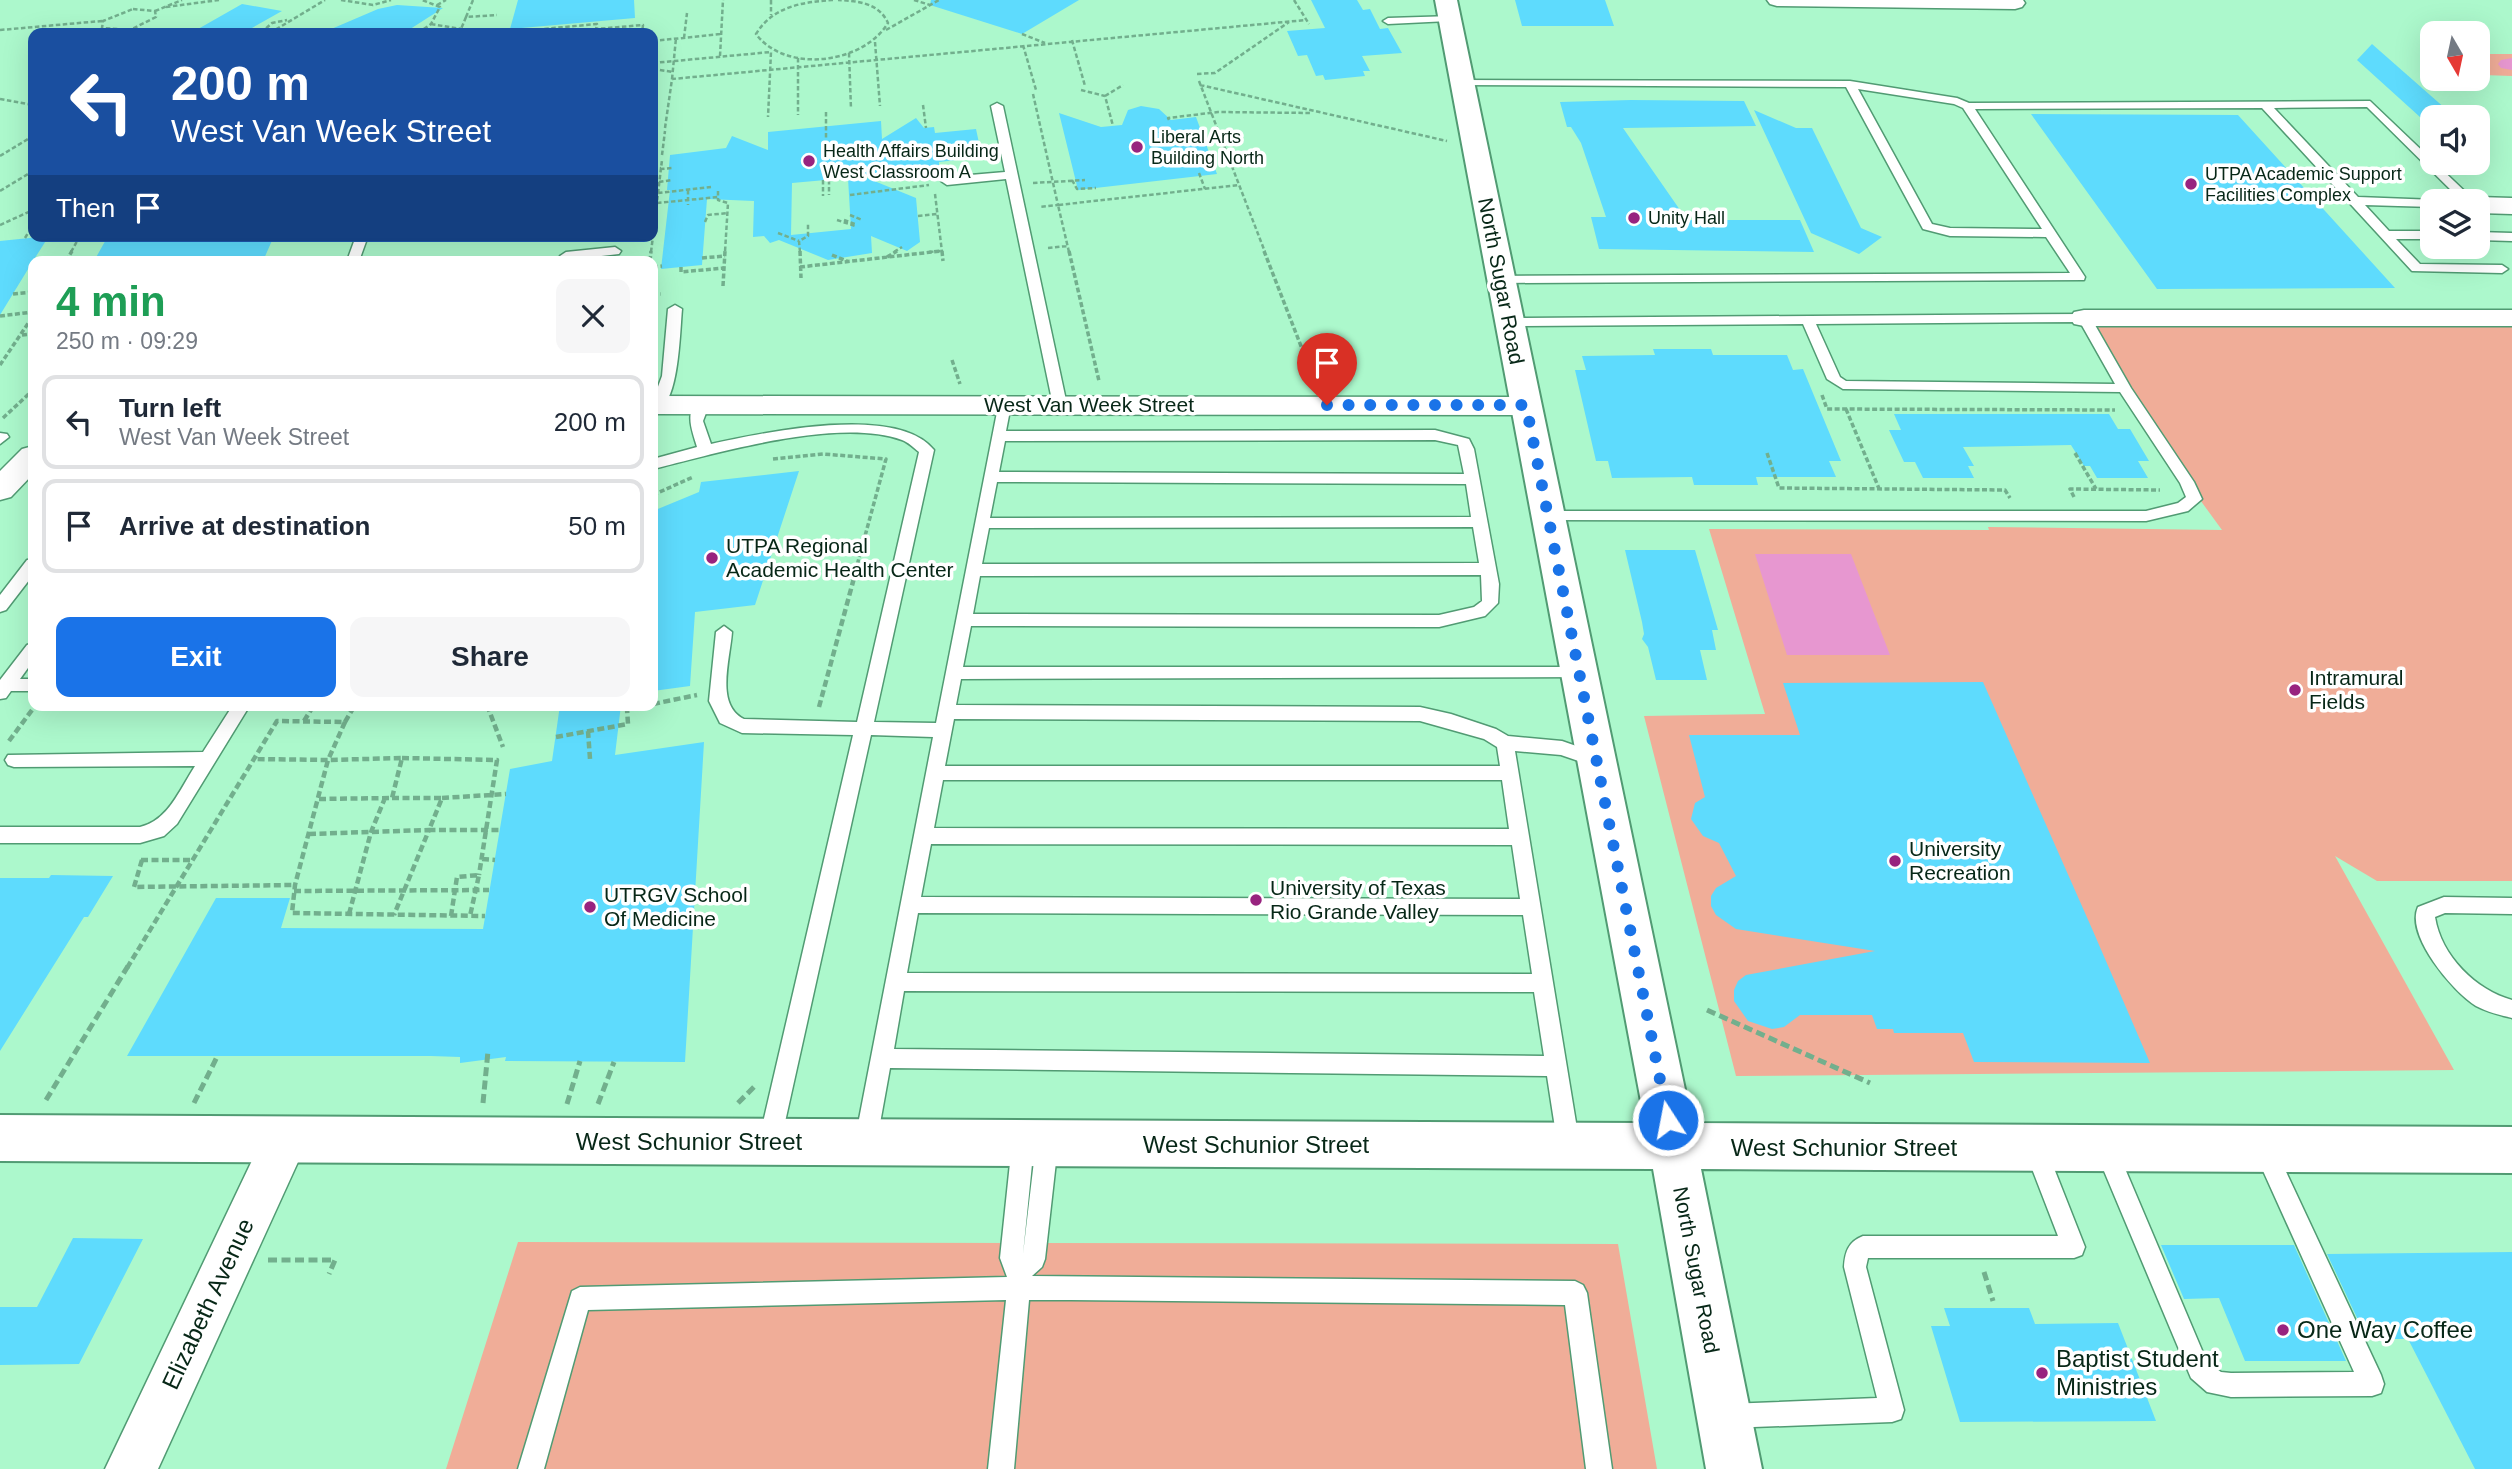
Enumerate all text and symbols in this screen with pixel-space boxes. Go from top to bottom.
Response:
north arrow [2420,21,2490,91]
map controls [2420,21,2490,259]
icon: left [56,56,147,147]
text: 200 m [171,56,310,110]
button: sound [2420,105,2490,175]
text: West Van Week Street [171,113,491,149]
place label: Liberal Arts Building North [1151,127,1264,168]
marker: Liberal Arts Building North [1129,139,1145,155]
place label: Health Affairs Building West Classroom A [823,141,999,182]
marker: Health Affairs Building West Classroom A [801,153,817,169]
place label: UTPA Academic Support Facilities Complex [2205,164,2402,205]
marker: UTPA Academic Support Facilities Complex [2183,176,2199,192]
icon: arrive [129,189,167,227]
button: layers [2420,189,2490,259]
text: Then [56,193,115,223]
street label: North Sugar Road [1474,196,1529,366]
place label: Unity Hall [1648,208,1725,228]
marker: Unity Hall [1626,210,1642,226]
text: 4 min [56,278,166,325]
button: close [556,279,630,353]
text: 250 m · 09:29 [56,328,198,354]
pin [1297,333,1357,405]
icon: arrive [1308,344,1346,382]
text: Turn left [119,393,221,423]
street label: West Van Week Street [984,393,1194,416]
icon: left [60,403,98,441]
text: 200 m [554,407,626,437]
text: West Van Week Street [119,424,349,450]
icon: arrive [60,507,98,545]
text: Arrive at destination [119,511,370,541]
text: 50 m [568,511,626,541]
place label: UTPA Regional Academic Health Center [726,534,954,581]
marker: UTPA Regional Academic Health Center [704,550,720,566]
button: Exit [56,617,336,697]
button: Share [350,617,630,697]
place label: Intramural Fields [2309,666,2404,713]
marker: Intramural Fields [2287,682,2303,698]
place label: University Recreation [1909,837,2011,884]
marker: University Recreation [1887,853,1903,869]
place label: University of Texas Rio Grande Valley [1270,876,1446,923]
place label: UTRGV School Of Medicine [604,883,748,930]
marker: University of Texas Rio Grande Valley [1248,892,1264,908]
marker: UTRGV School Of Medicine [582,899,598,915]
position arrow [1631,1083,1705,1157]
street label: West Schunior Street [576,1128,802,1155]
street label: West Schunior Street [1143,1131,1369,1158]
street label: West Schunior Street [1731,1134,1957,1161]
street label: North Sugar Road [1669,1185,1724,1355]
street label: Elizabeth Avenue [156,1214,259,1393]
place label: One Way Coffee [2297,1316,2473,1343]
marker: One Way Coffee [2275,1322,2291,1338]
place label: Baptist Student Ministries [2056,1345,2219,1400]
marker: Baptist Student Ministries [2034,1365,2050,1381]

